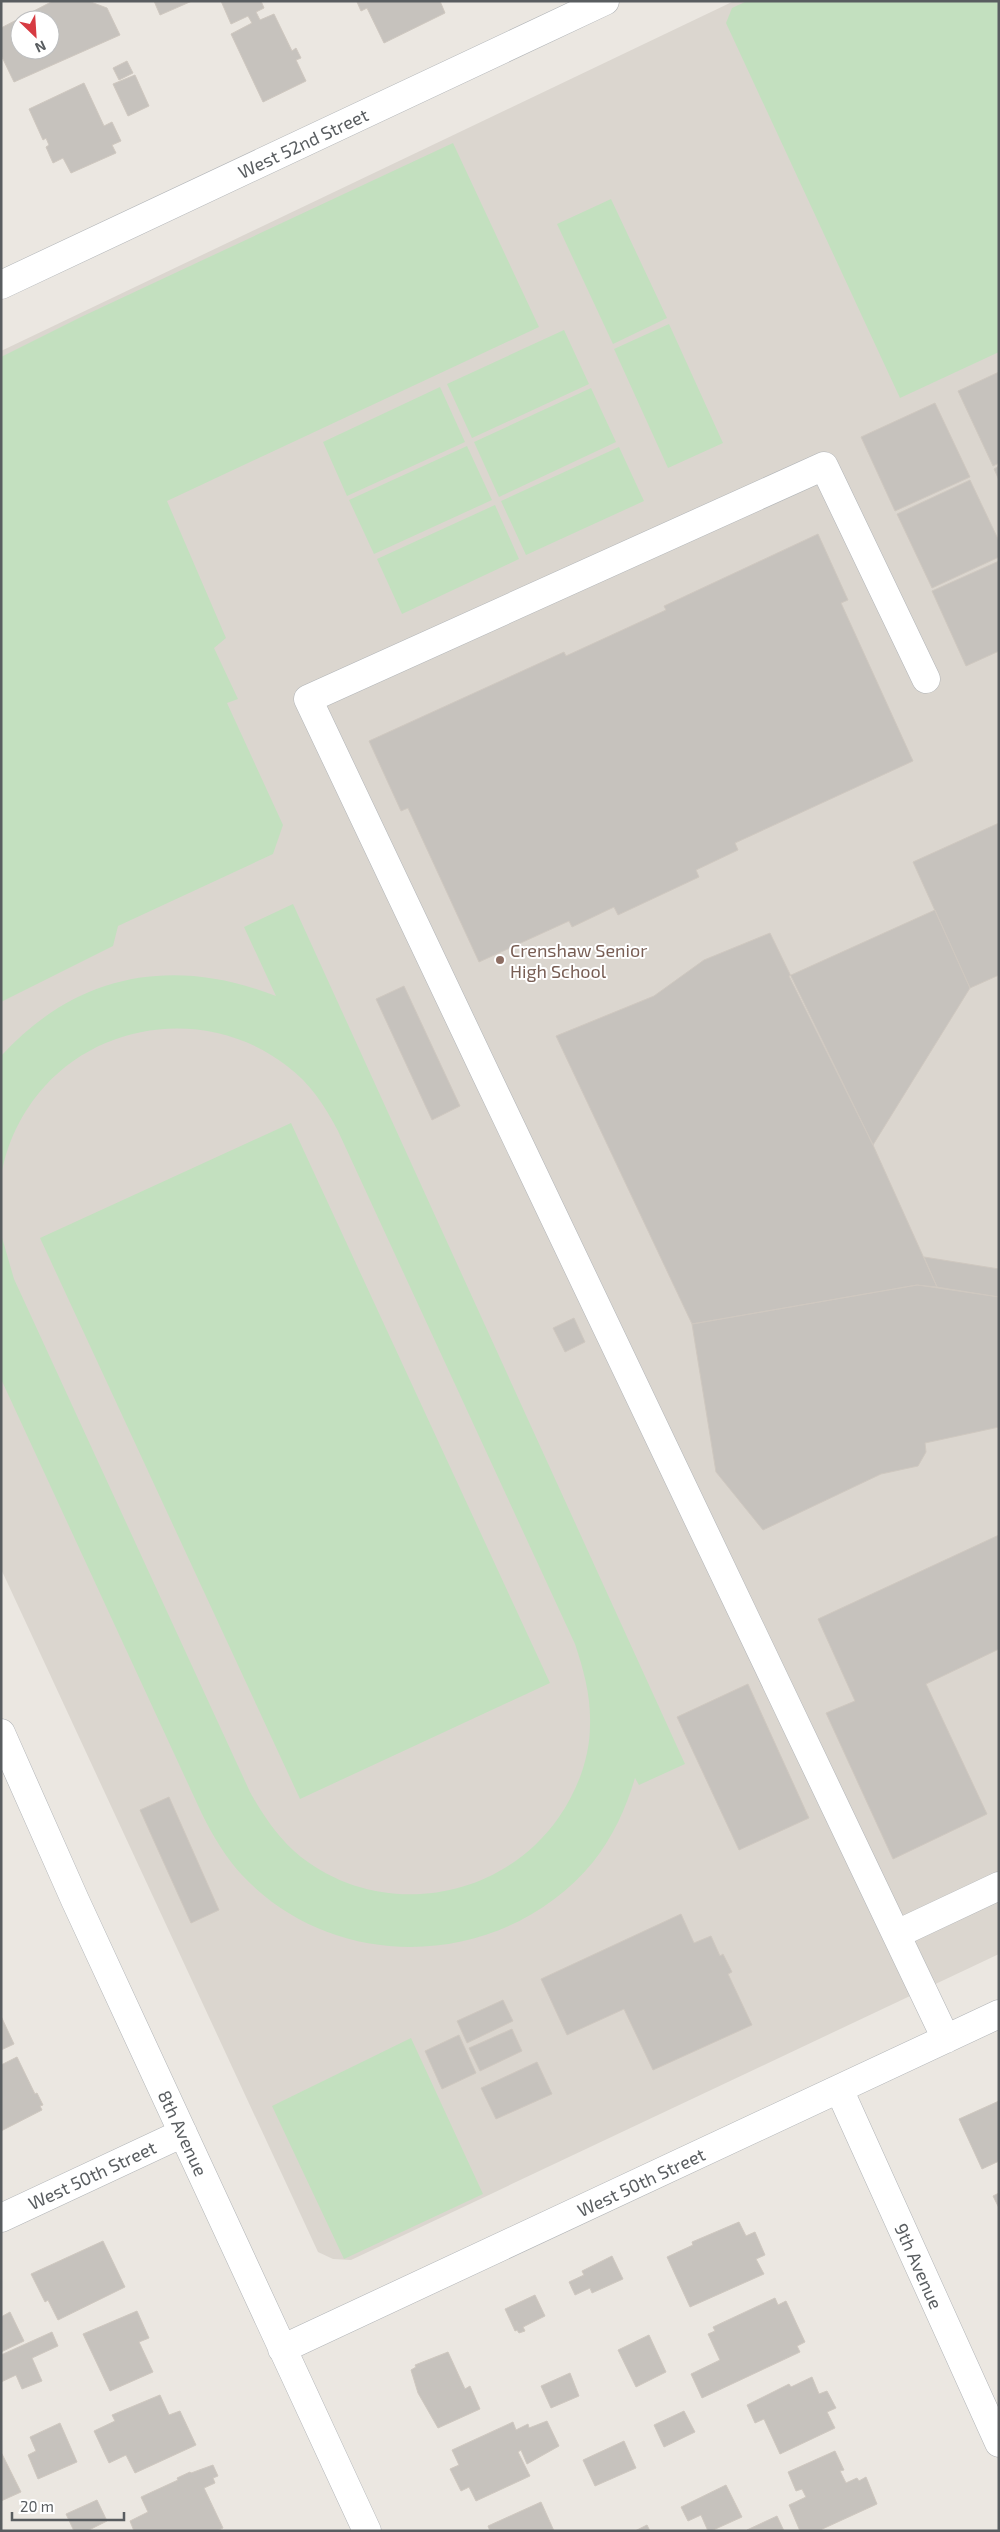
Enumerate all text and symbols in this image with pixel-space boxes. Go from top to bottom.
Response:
north arrow [10,10,60,60]
text: N [33,37,49,57]
street label: West 52nd Street [234,103,372,183]
place label: Crenshaw Senior High School [510,939,647,982]
marker: Crenshaw Senior High School [494,954,506,966]
street label: 8th Avenue [154,2087,212,2179]
street label: West 50th Street [25,2136,159,2214]
street label: West 50th Street [574,2143,708,2221]
street label: 9th Avenue [890,2220,948,2312]
scale bar [12,2490,125,2522]
text: 20 m [20,2497,54,2515]

